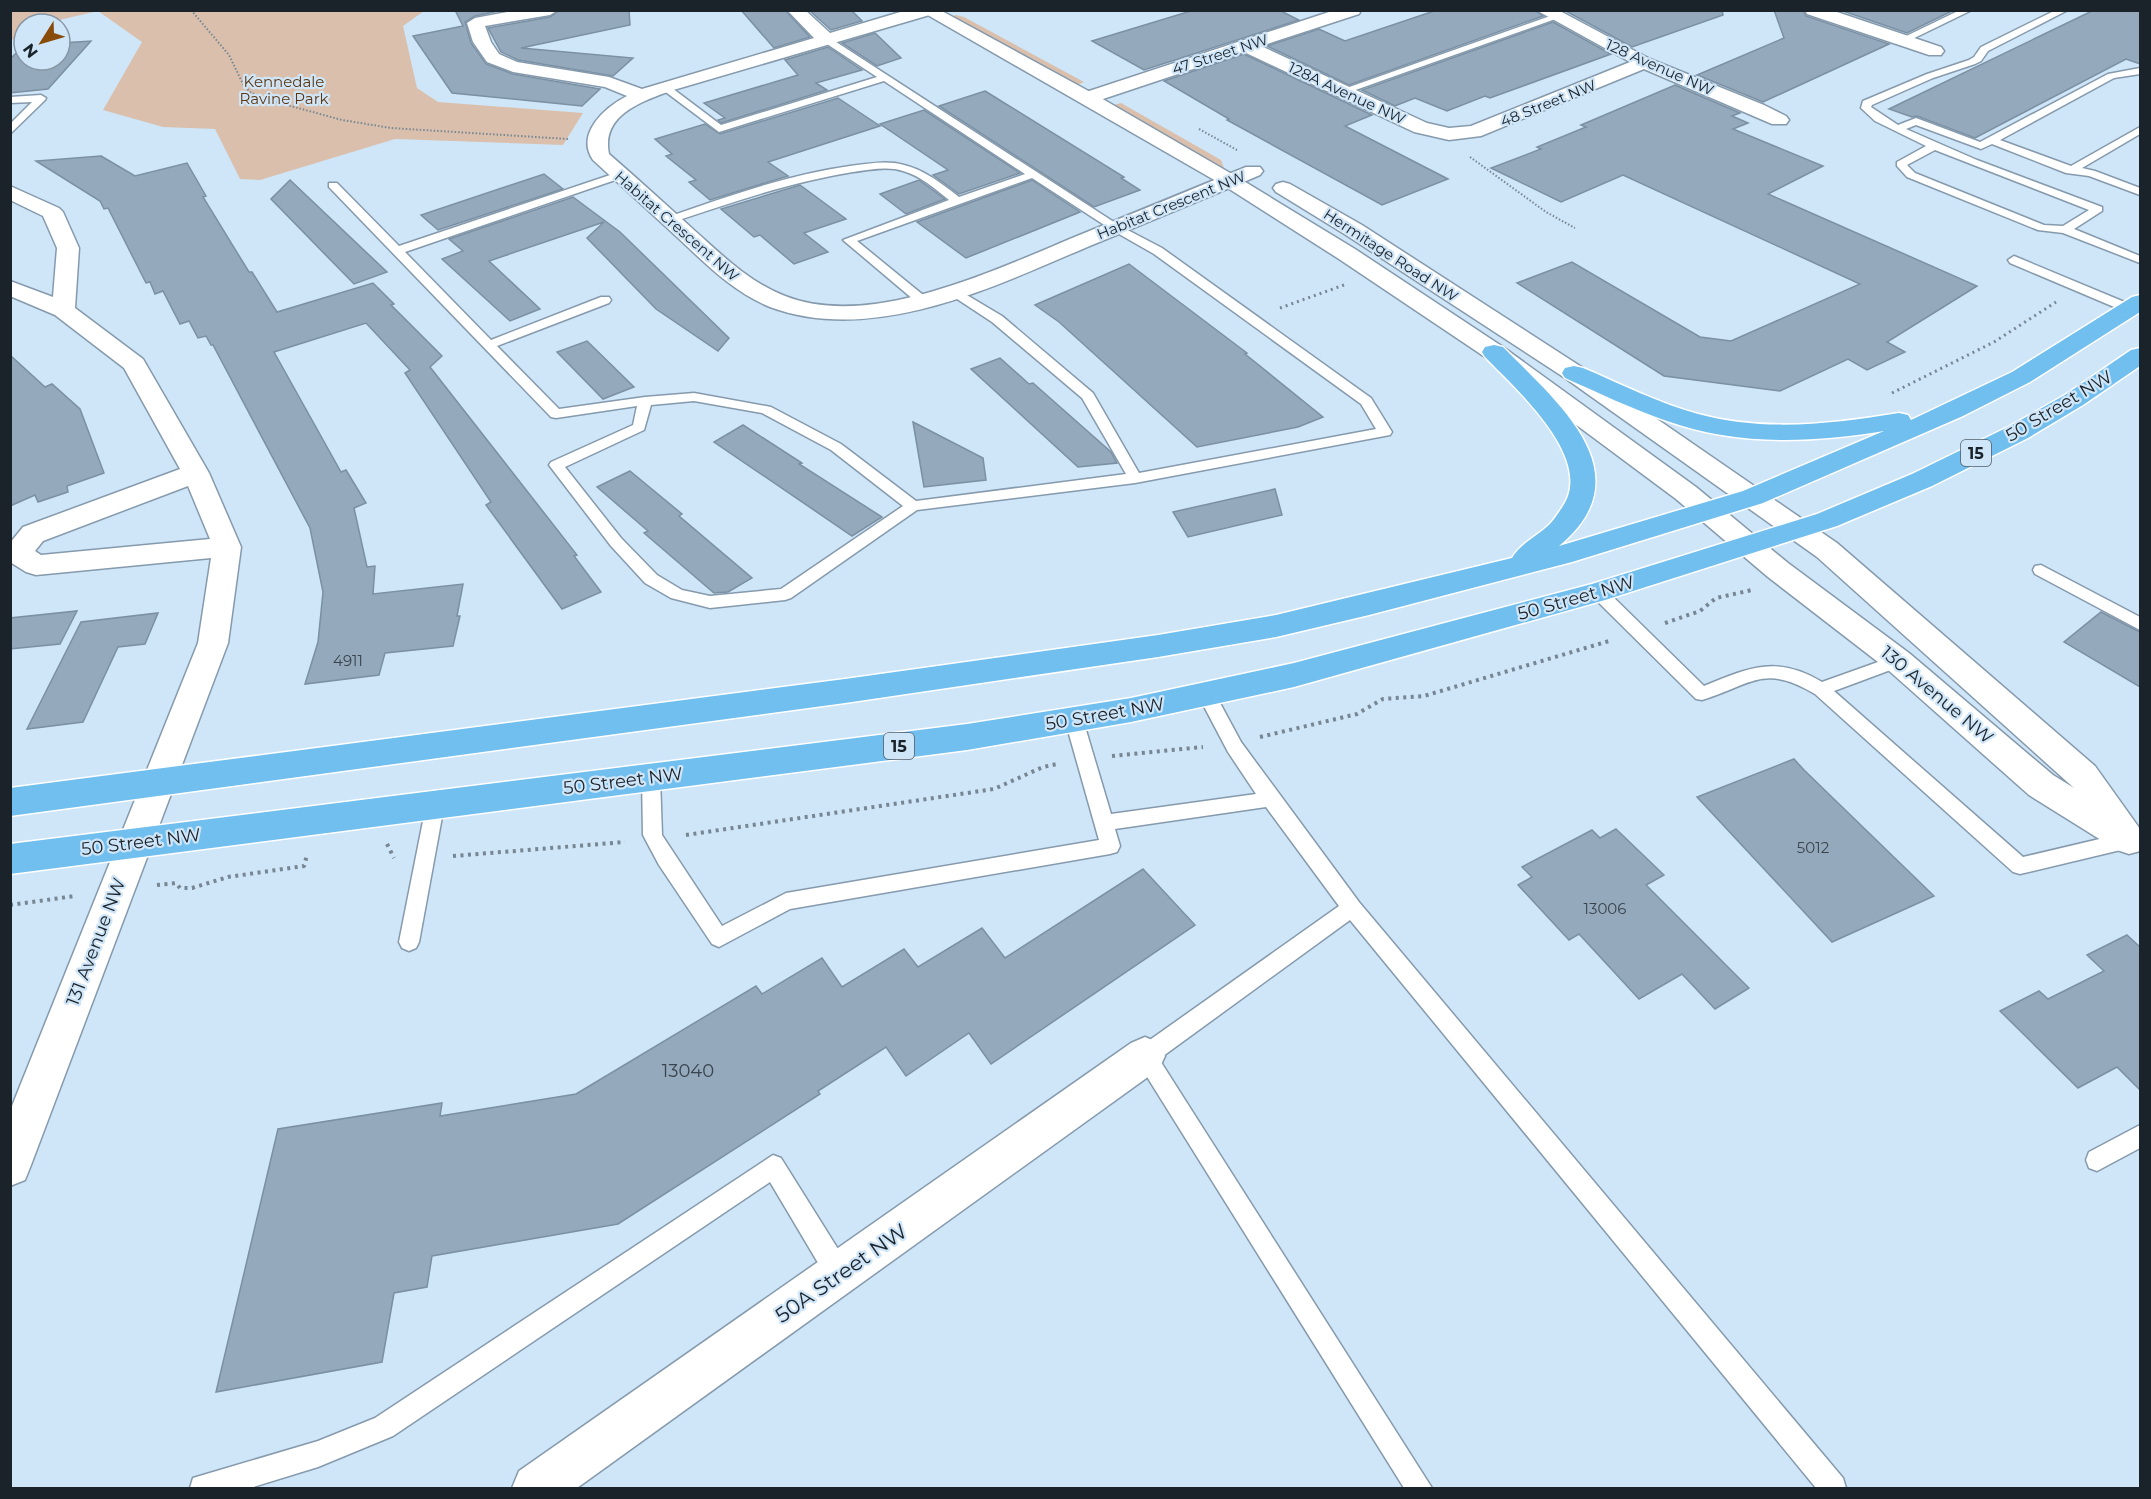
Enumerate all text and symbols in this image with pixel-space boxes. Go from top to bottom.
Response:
north arrow [12,12,72,72]
street label: 47 Street NW [1170,29,1271,78]
street label: 128 Avenue NW [1603,35,1717,100]
text: N [19,40,42,62]
street label: 128A Avenue NW [1285,57,1409,129]
park label: Kennedale Ravine Park [239,72,329,108]
street label: 48 Street NW [1497,75,1599,131]
street label: Habitat Crescent NW [1094,166,1248,244]
street label: Habitat Crescent NW [611,167,743,285]
street label: Hermitage Road NW [1320,204,1462,306]
street label: 50 Street NW [2002,366,2116,446]
road number: 15 [1961,440,1991,466]
street label: 50 Street NW [1515,571,1637,625]
street label: 130 Avenue NW [1876,641,1998,749]
house number: 4911 [333,651,363,670]
street label: 50 Street NW [1044,693,1166,735]
road number: 15 [884,733,914,759]
street label: 50 Street NW [562,763,684,799]
street label: 50 Street NW [80,824,202,860]
house number: 5012 [1797,838,1829,857]
street label: 131 Avenue NW [62,875,130,1009]
house number: 13006 [1584,899,1626,918]
house number: 13040 [662,1060,714,1082]
street label: 50A Street NW [770,1218,912,1328]

